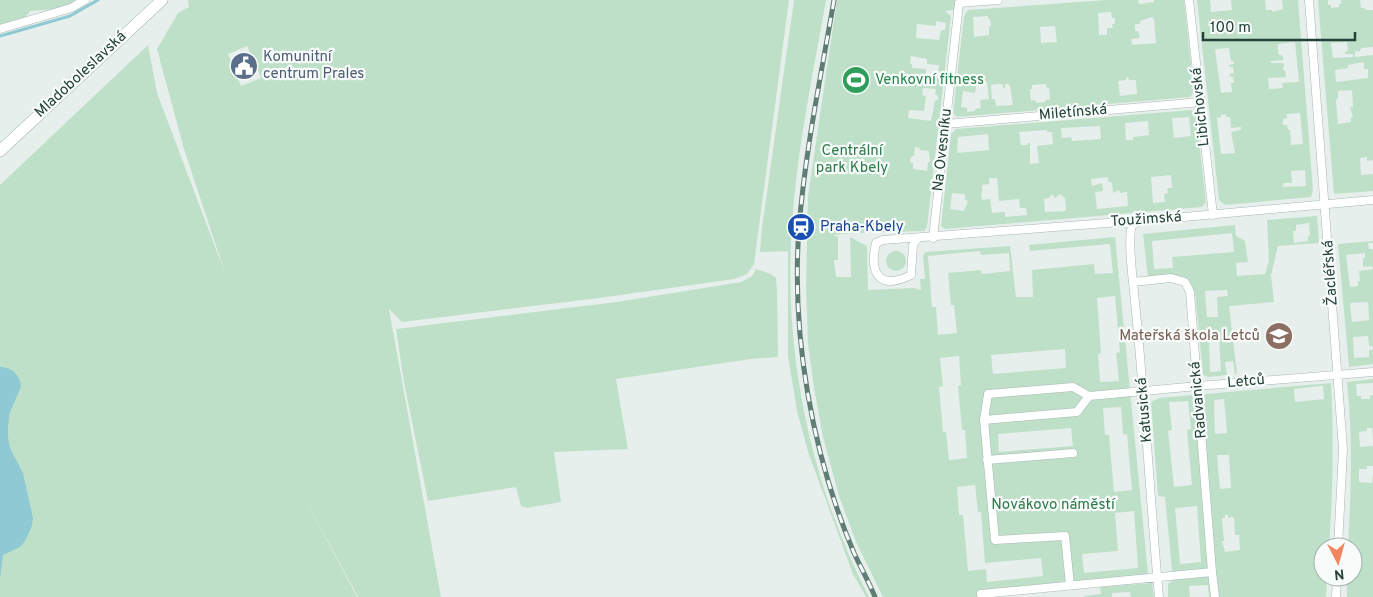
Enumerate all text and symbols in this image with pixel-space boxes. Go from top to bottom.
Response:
scale bar [1203,10,1356,42]
text: 100 m [1210,19,1251,38]
street label: Mladoboleslavská [31,27,131,122]
place label: Komunitní centrum Prales [263,48,364,84]
public building icon: Komunitní centrum Prales [229,51,259,81]
sports icon: Venkovní fitness [841,65,871,95]
street label: Libichovská [1187,67,1215,147]
place label: Venkovní fitness [875,71,984,90]
street label: Miletínská [1038,101,1108,125]
street label: Na Ovesníku [929,108,957,192]
park label: Centrální park Kbely [816,142,888,178]
street label: Toužimská [1110,208,1182,232]
station icon: Praha-Kbely [786,212,816,242]
place label: Praha-Kbely [820,218,904,237]
street label: Žacléřská [1318,239,1343,307]
school or university icon: Mateřská škola Letců [1264,321,1294,351]
place label: Mateřská škola Letců [1119,327,1260,346]
street label: Radvanická [1186,360,1212,439]
street label: Letců [1226,371,1266,393]
street label: Katusická [1133,377,1157,443]
park label: Novákovo náměstí [991,496,1116,515]
north arrow [1313,537,1363,587]
text: N [1333,564,1345,582]

